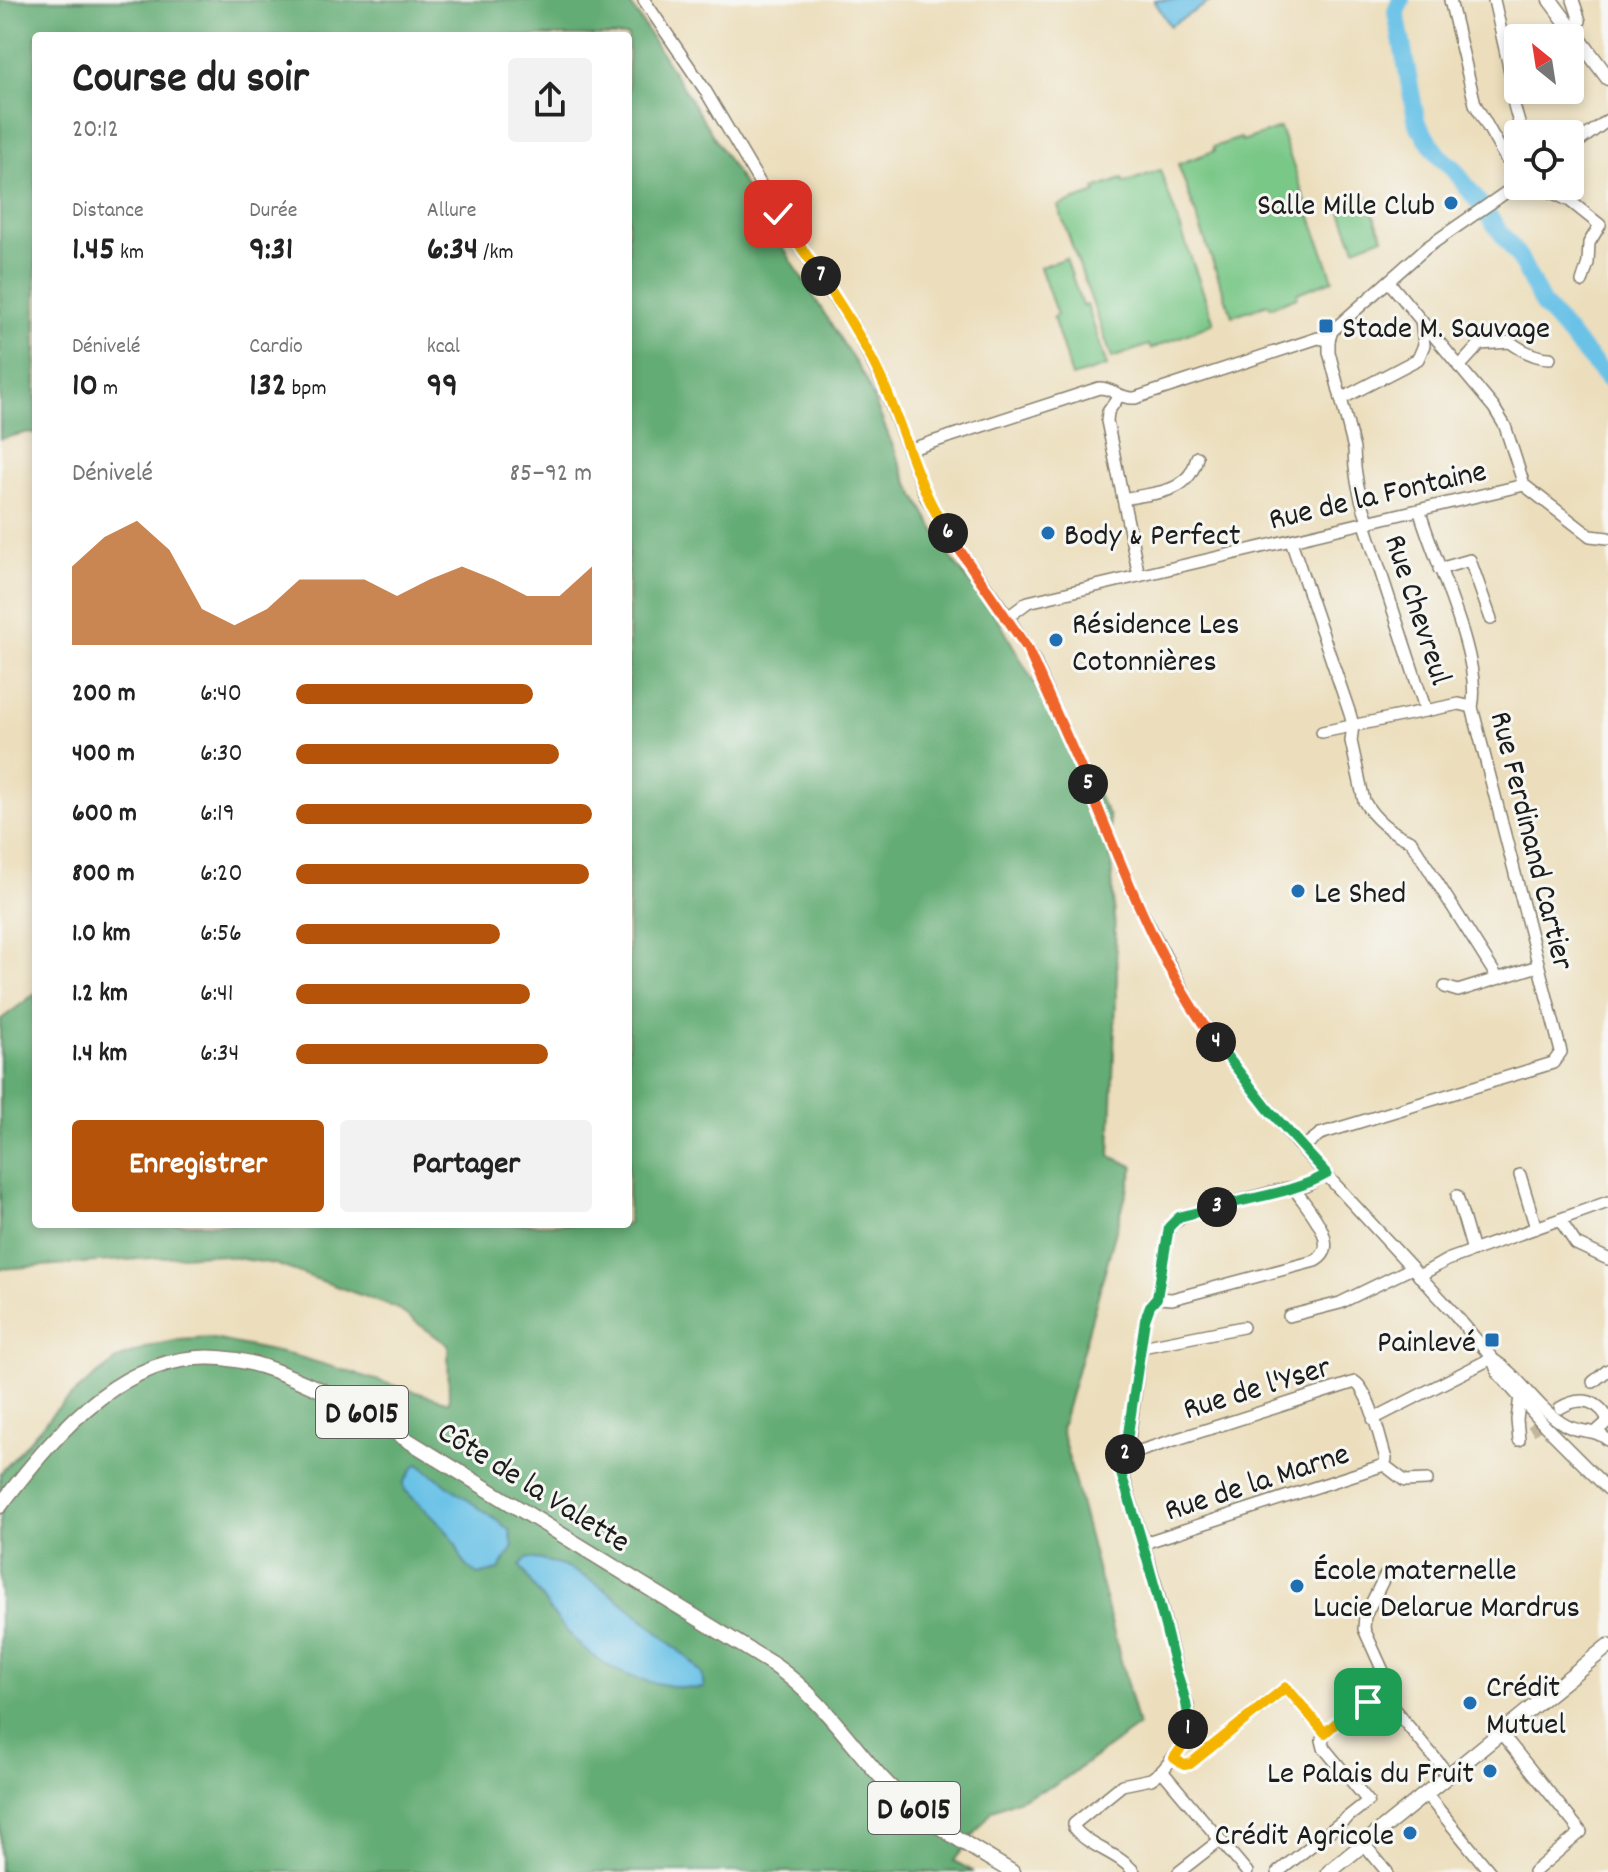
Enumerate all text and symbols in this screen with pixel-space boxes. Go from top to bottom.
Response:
north arrow [1504,24,1584,104]
map controls [1504,24,1584,200]
text: Course du soir [72,50,309,113]
button: share [508,58,592,142]
text: 20:12 [72,112,119,149]
button: locate [1504,120,1584,200]
pin [744,180,812,248]
place label: Salle Mille Club [1257,185,1435,231]
icon: check [756,192,800,236]
marker: Salle Mille Club [1442,194,1460,212]
text: Distance [72,196,144,227]
text: Durée [249,196,298,227]
text: Allure [427,196,476,227]
text: 1.45 [72,227,115,276]
text: 9:31 [249,227,293,276]
text: 6:34 [427,227,478,276]
text: km [115,238,144,269]
text: /km [478,238,514,269]
pin: 7 [801,256,841,296]
text: 7 [817,260,825,291]
place label: Stade M. Sauvage [1342,308,1550,354]
marker: Stade M. Sauvage [1317,317,1335,335]
text: Dénivelé [72,332,141,363]
text: Cardio [249,332,303,363]
text: kcal [427,332,460,363]
text: 10 [72,363,98,412]
text: 132 [249,363,287,412]
text: 99 [427,363,458,412]
text: m [98,374,118,405]
text: bpm [287,374,327,405]
street label: Rue de la Fontaine [1265,450,1491,545]
text: Dénivelé [72,456,153,493]
text: 85–92 m [510,456,592,493]
pin: 6 [928,513,968,553]
place label: Body & Perfect [1064,515,1241,561]
text: 6 [943,517,953,548]
marker: Body & Perfect [1039,524,1057,542]
street label: Rue Chevreul [1369,529,1461,692]
place label: Résidence Les Cotonnières [1072,604,1240,687]
marker: Résidence Les Cotonnières [1047,631,1065,649]
text: 200 m [72,676,136,713]
text: 6:40 [200,676,242,713]
street label: Rue Ferdinand Cartier [1475,707,1584,976]
text: 400 m [72,736,135,773]
text: 6:30 [200,736,243,773]
pin: 5 [1068,764,1108,804]
text: 5 [1083,768,1093,799]
text: 600 m [72,796,137,833]
text: 6:19 [200,796,235,833]
text: 800 m [72,856,135,893]
text: 6:20 [200,856,243,893]
place label: Le Shed [1314,873,1406,919]
marker: Le Shed [1289,882,1307,900]
text: 1.0 km [72,916,131,953]
text: 6:56 [200,916,242,953]
text: 1.2 km [72,976,128,1013]
text: 6:41 [200,976,234,1013]
pin: 4 [1196,1022,1236,1062]
text: 4 [1211,1026,1221,1057]
text: 1.4 km [72,1036,127,1073]
text: 6:34 [200,1036,239,1073]
button: Enregistrer [72,1120,324,1212]
button: Partager [340,1120,592,1212]
pin: 3 [1197,1187,1237,1227]
text: 3 [1212,1191,1222,1222]
place label: Painlevé [1377,1322,1476,1368]
marker: Painlevé [1483,1331,1501,1349]
street label: Rue de l'Yser [1178,1346,1337,1435]
road number: D 6015 [316,1386,408,1438]
street label: Côte de la Valette [427,1412,638,1567]
street label: Rue de la Marne [1159,1433,1356,1536]
pin: 2 [1105,1434,1145,1474]
text: 2 [1120,1438,1130,1469]
place label: École maternelle Lucie Delarue Mardrus [1313,1550,1580,1633]
marker: École maternelle Lucie Delarue Mardrus [1288,1577,1306,1595]
place label: Crédit Mutuel [1486,1667,1566,1750]
pin [1334,1668,1402,1736]
icon: arrive [1346,1680,1390,1724]
marker: Crédit Mutuel [1461,1694,1479,1712]
pin: 1 [1168,1709,1208,1749]
text: 1 [1186,1713,1190,1744]
place label: Le Palais du Fruit [1267,1753,1474,1799]
marker: Le Palais du Fruit [1481,1762,1499,1780]
road number: D 6015 [868,1782,960,1834]
place label: Crédit Agricole [1215,1815,1394,1861]
marker: Crédit Agricole [1401,1824,1419,1842]

